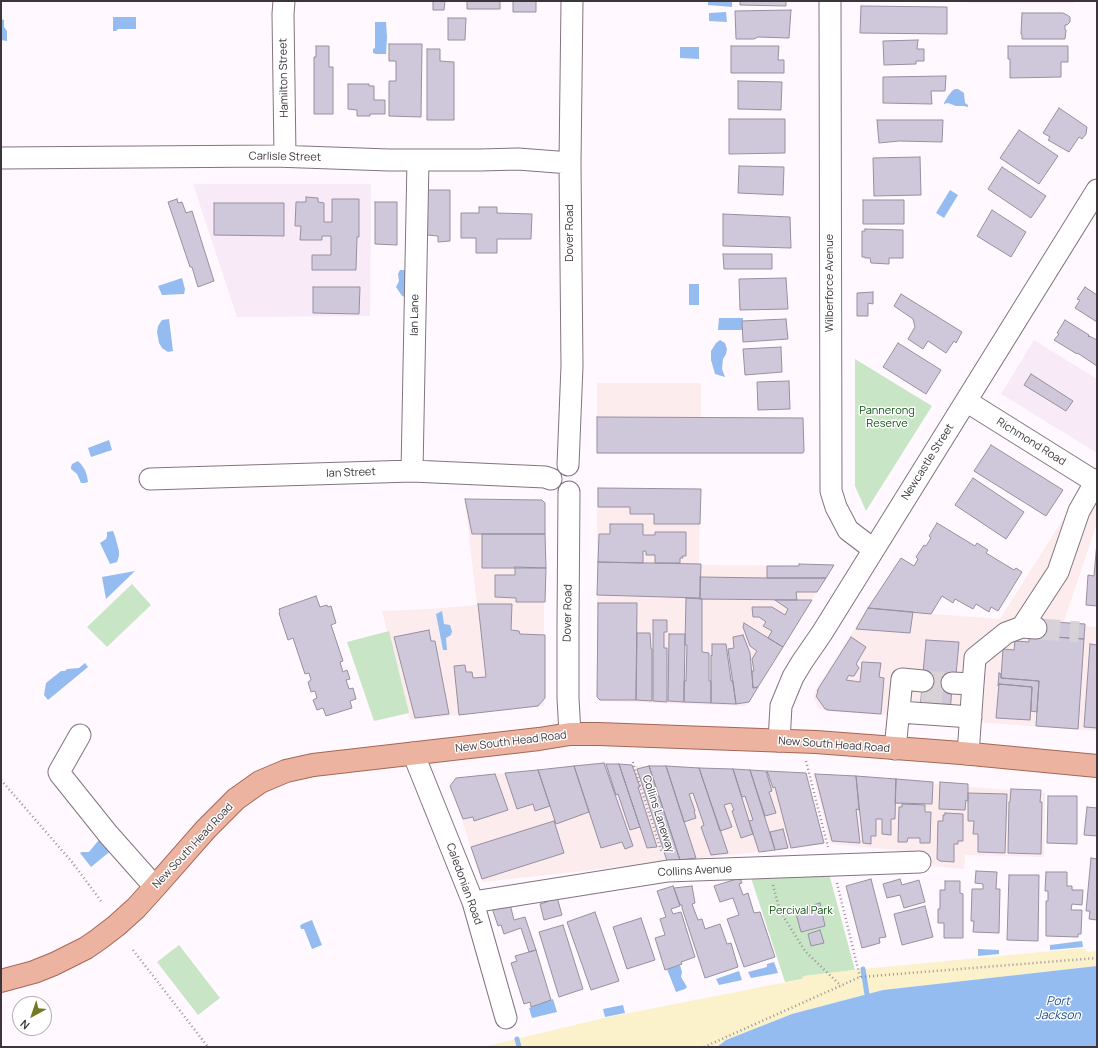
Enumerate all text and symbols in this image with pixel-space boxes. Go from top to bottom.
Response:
street label: Hamilton Street [277,38,291,118]
street label: Carlisle Street [249,150,321,164]
street label: Dover Road [563,204,577,262]
street label: Wilberforce Avenue [823,234,837,332]
street label: Ian Lane [408,294,422,336]
park label: Pannerong Reserve [859,404,915,430]
street label: Richmond Road [994,415,1068,469]
street label: Newcastle Street [899,421,957,503]
street label: Ian Street [326,466,376,480]
street label: Dover Road [561,584,575,642]
street label: New South Head Road [455,729,567,755]
street label: New South Head Road [778,735,890,755]
street label: Collins Laneway [639,774,677,854]
street label: New South Head Road [150,801,236,891]
street label: Caledonian Road [443,841,485,927]
street label: Collins Avenue [658,862,732,880]
park label: Percival Park [769,904,833,918]
water label: Port Jackson [1035,995,1081,1023]
north arrow [12,996,52,1036]
text: N [17,1017,32,1033]

